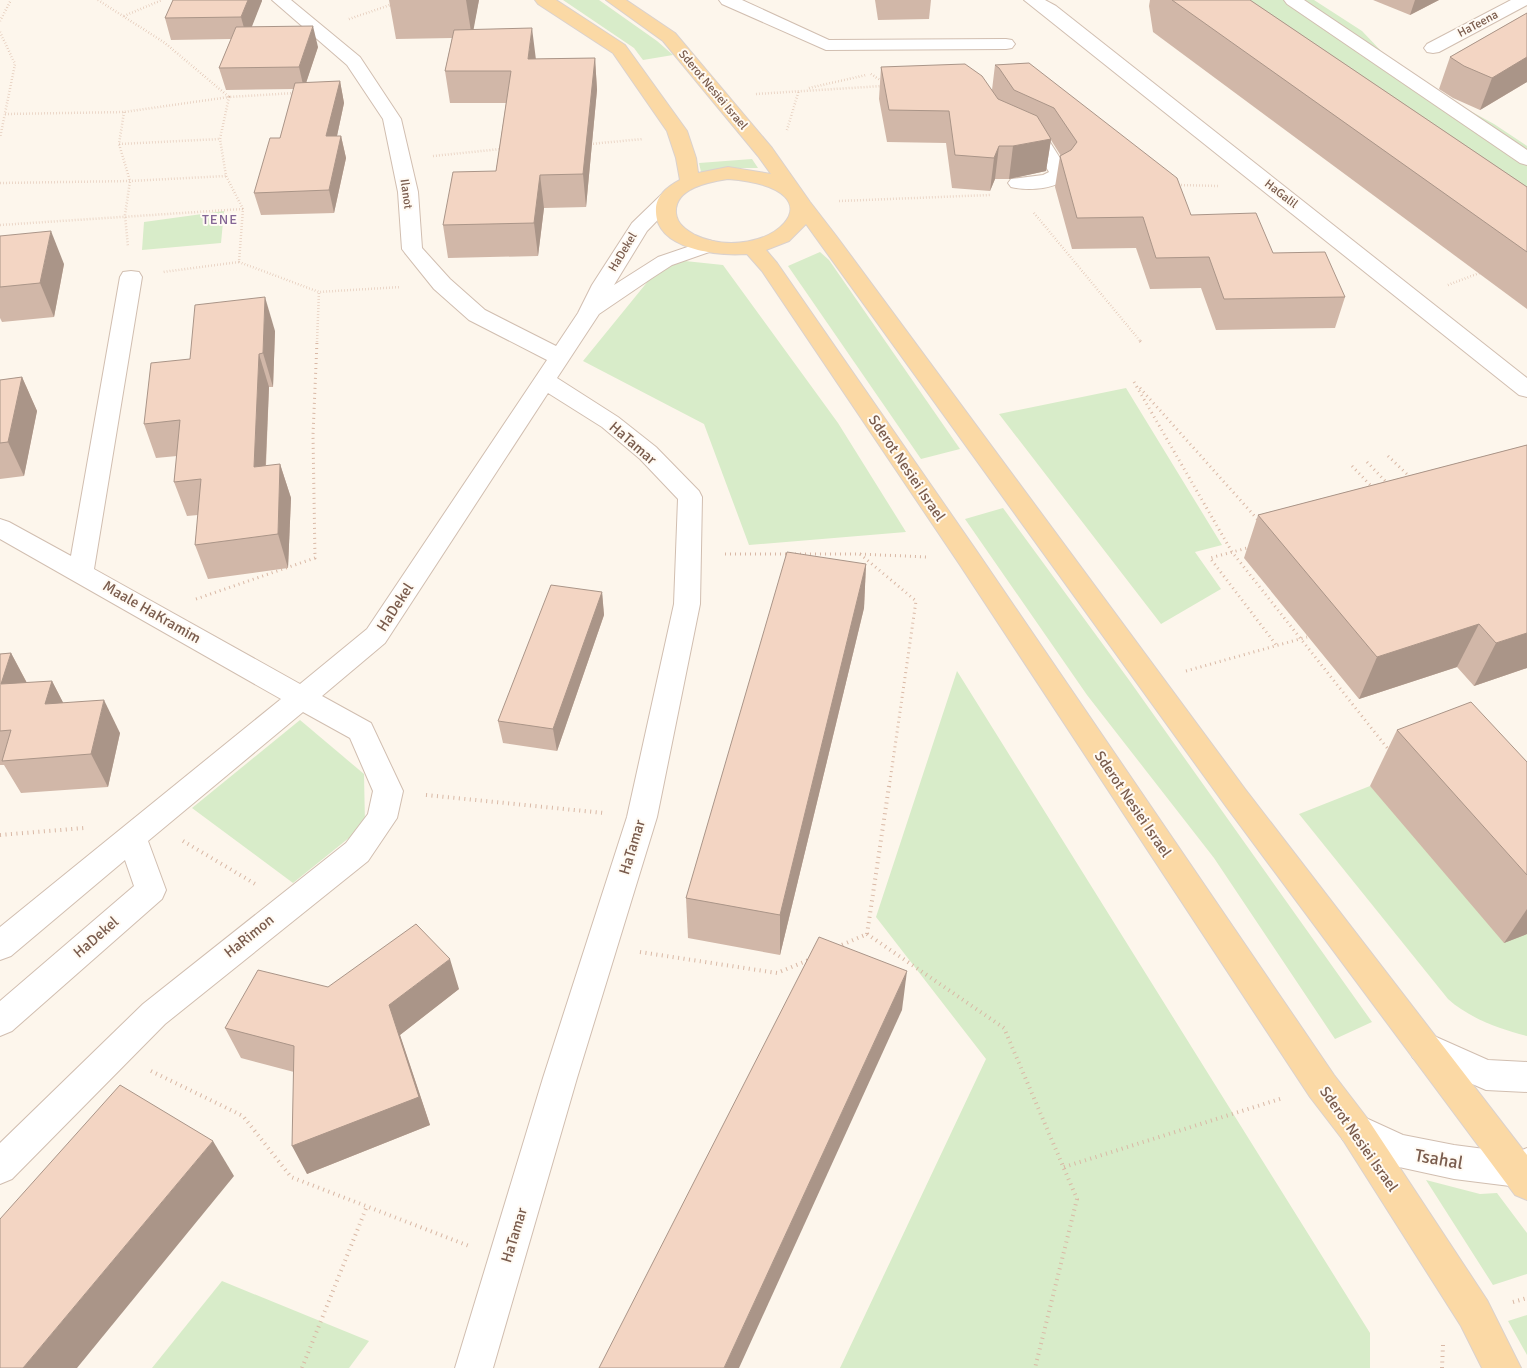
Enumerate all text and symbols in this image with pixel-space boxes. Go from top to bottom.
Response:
street label: HaTeena [1455,7,1501,41]
street label: Sderot Nesiei Israel [675,47,751,133]
street label: HaGalil [1261,176,1301,212]
street label: Ilanot [396,178,416,210]
district label: TENE [202,211,238,228]
street label: HaDekel [605,229,641,274]
street label: Sderot Nesiei Israel [865,411,949,525]
street label: HaTamar [606,418,661,469]
street label: Maale HaKramim [100,577,204,647]
street label: HaDekel [373,579,417,635]
street label: Sderot Nesiei Israel [1091,747,1175,861]
street label: HaTamar [615,817,649,877]
street label: HaRimon [221,911,277,961]
street label: HaDekel [70,912,122,962]
street label: Sderot Nesiei Israel [1316,1083,1402,1195]
street label: Tsahal [1413,1144,1465,1174]
street label: HaTamar [497,1205,531,1265]

